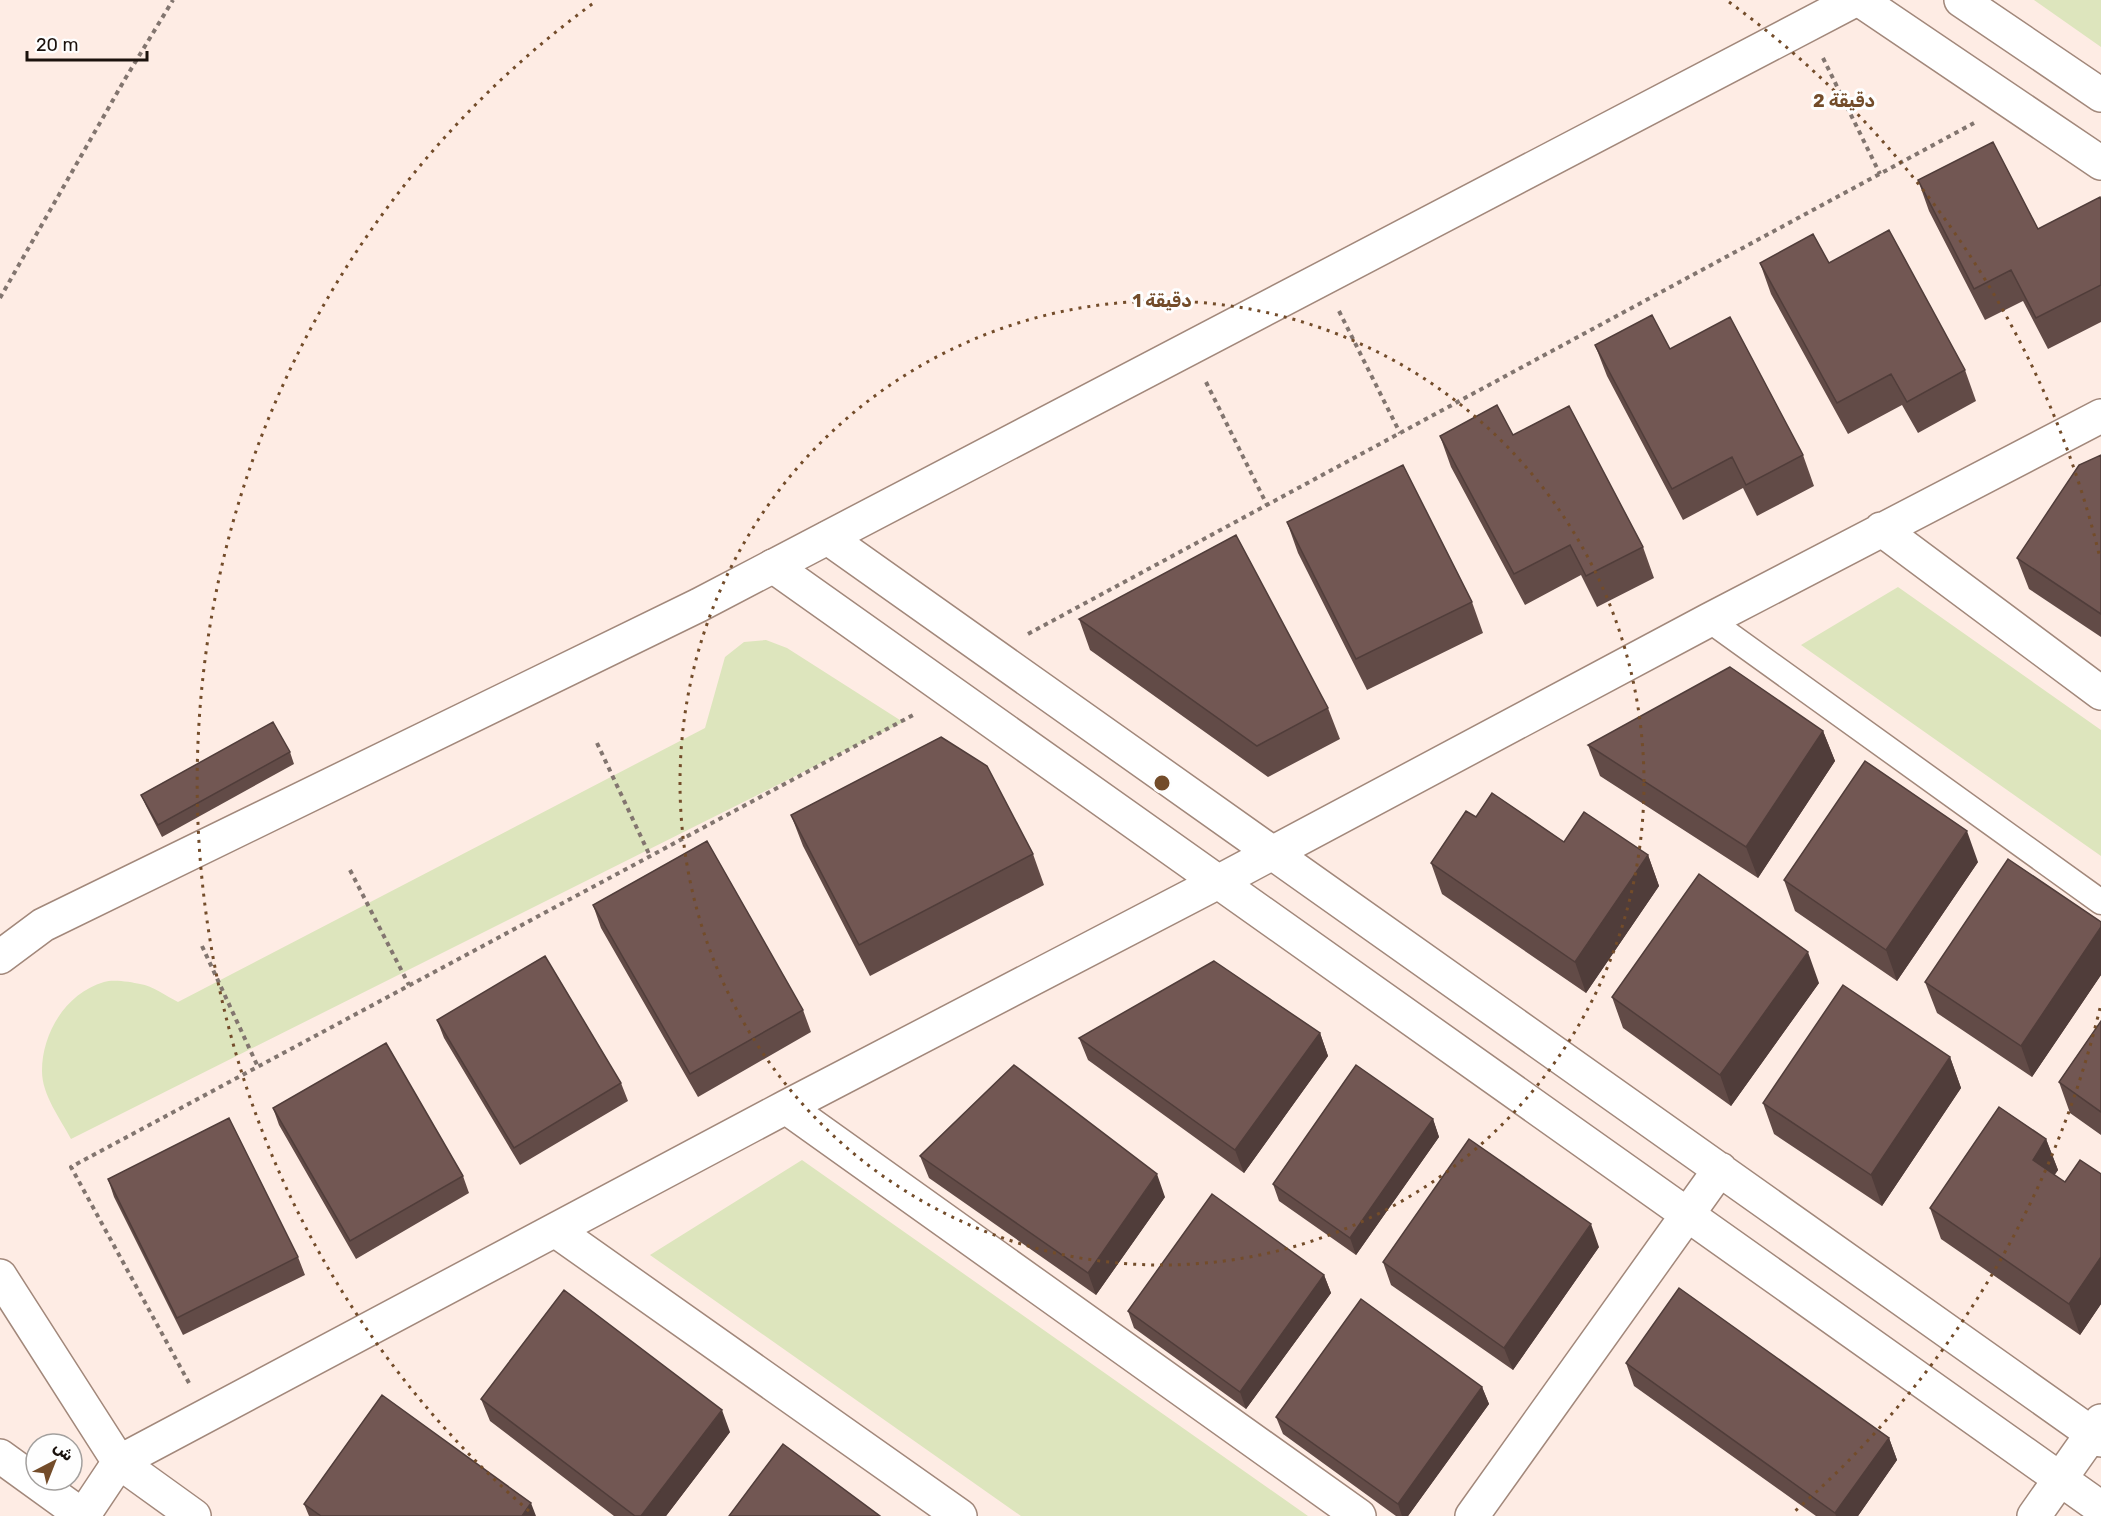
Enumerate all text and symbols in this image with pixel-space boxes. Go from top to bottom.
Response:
scale bar [27,24,147,62]
text: 20 m [36,34,78,56]
text: 2 دقيقة [1813,90,1875,112]
text: 1 دقيقة [1132,290,1192,312]
centre of rings [1152,773,1172,793]
north arrow [24,1432,84,1492]
text: ش [50,1437,78,1465]

